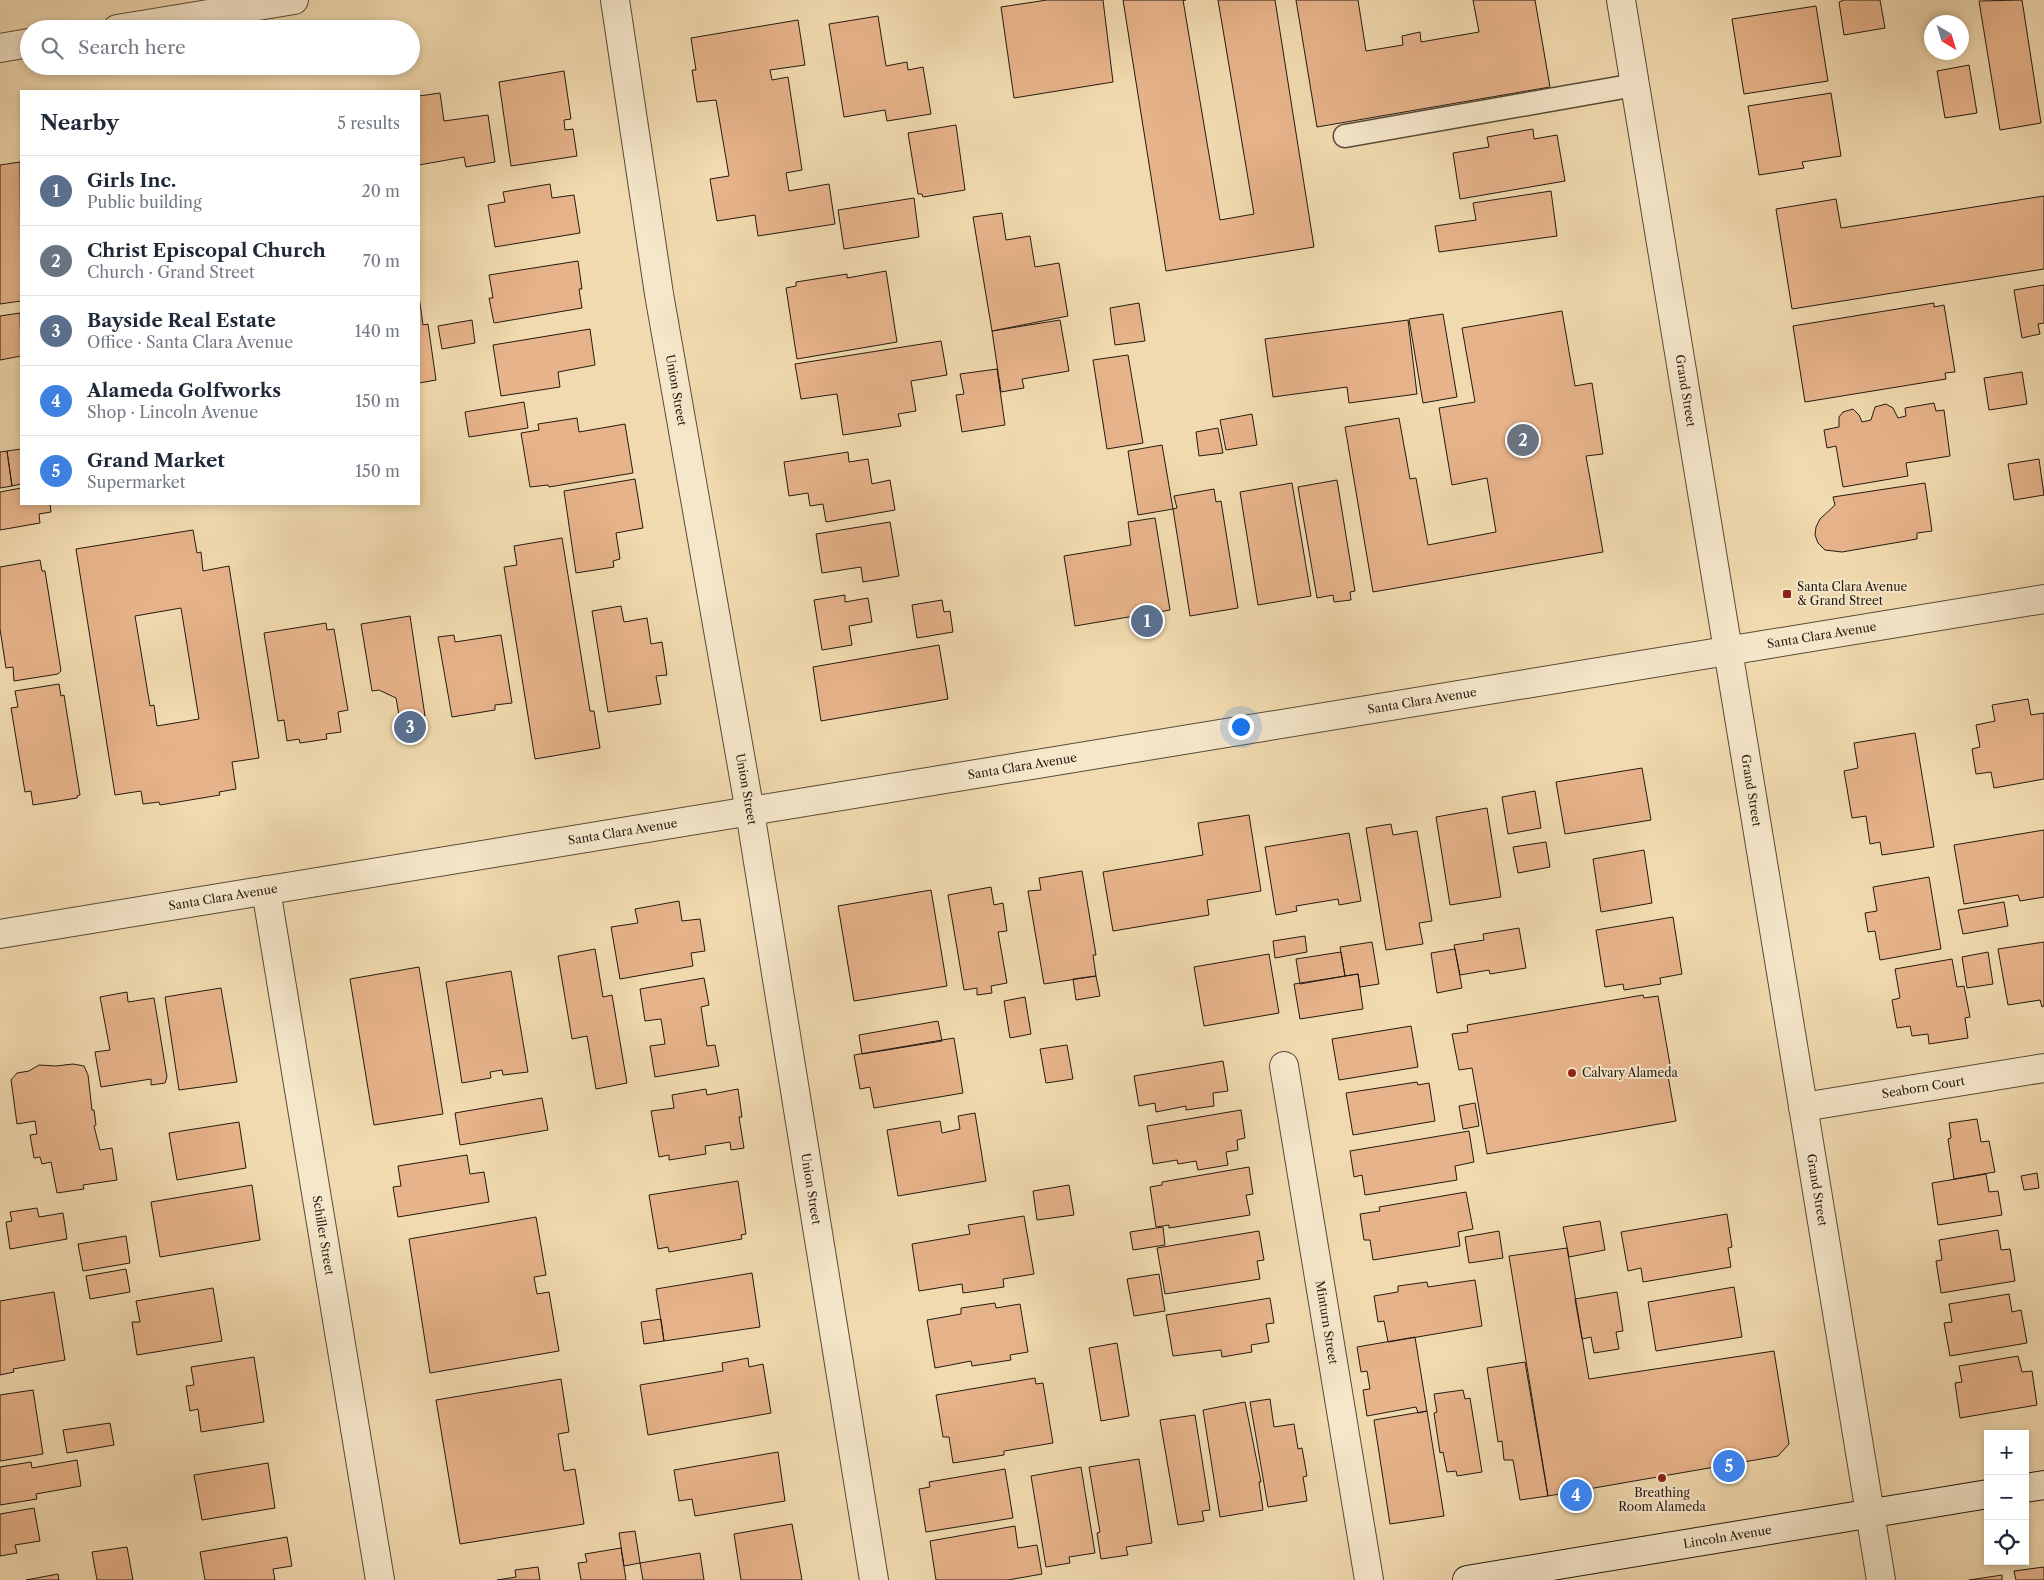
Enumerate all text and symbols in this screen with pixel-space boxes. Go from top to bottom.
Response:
north arrow [1924,15,1969,60]
search box [20,20,420,75]
icon: search [38,34,66,62]
text: Search here [78,36,186,59]
text: Nearby [40,110,119,135]
text: 5 results [337,113,400,133]
text: Girls Inc. [87,169,176,192]
text: 1 [52,181,60,201]
text: 20 m [361,181,400,201]
text: Public building [87,192,202,212]
text: Christ Episcopal Church [87,239,326,262]
text: 2 [51,251,61,271]
text: 70 m [363,251,400,271]
text: Church · Grand Street [87,262,255,282]
text: Bayside Real Estate [87,309,276,332]
text: 3 [51,321,61,341]
text: 140 m [355,321,400,341]
text: Office · Santa Clara Avenue [87,332,293,352]
street label: Union Street [663,353,690,428]
street label: Grand Street [1672,353,1699,429]
text: Alameda Golfworks [87,379,281,402]
text: 4 [51,391,61,411]
text: 150 m [355,391,400,411]
text: Shop · Lincoln Avenue [87,402,258,422]
pin: 2 [1507,421,1539,459]
text: Grand Market [87,449,225,472]
text: 5 [52,461,60,481]
text: 150 m [355,461,400,481]
text: Supermarket [87,472,185,492]
place label: Santa Clara Avenue & Grand Street [1797,579,1908,608]
marker: Santa Clara Avenue & Grand Street [1781,588,1793,600]
pin: 1 [1131,602,1163,640]
street label: Santa Clara Avenue [1766,619,1878,651]
street label: Santa Clara Avenue [1366,684,1478,717]
pin: 3 [394,708,426,746]
your location [1228,714,1254,740]
street label: Santa Clara Avenue [967,750,1078,782]
street label: Union Street [733,752,760,827]
street label: Grand Street [1738,753,1765,828]
street label: Santa Clara Avenue [567,815,679,848]
street label: Santa Clara Avenue [167,881,279,913]
place label: Calvary Alameda [1582,1065,1679,1080]
marker: Calvary Alameda [1566,1067,1578,1079]
street label: Seaborn Court [1881,1073,1967,1101]
street label: Union Street [798,1152,825,1226]
street label: Grand Street [1804,1153,1831,1228]
street label: Schiller Street [310,1194,338,1277]
street label: Minturn Street [1313,1279,1341,1366]
map controls [1984,1430,2029,1565]
button: + [1984,1430,2029,1475]
pin: 5 [1713,1447,1745,1485]
marker: Breathing Room Alameda [1656,1472,1668,1484]
button: − [1984,1475,2029,1520]
pin: 4 [1560,1476,1592,1514]
place label: Breathing Room Alameda [1618,1485,1706,1514]
button: locate [1984,1520,2029,1565]
street label: Lincoln Avenue [1682,1522,1773,1551]

